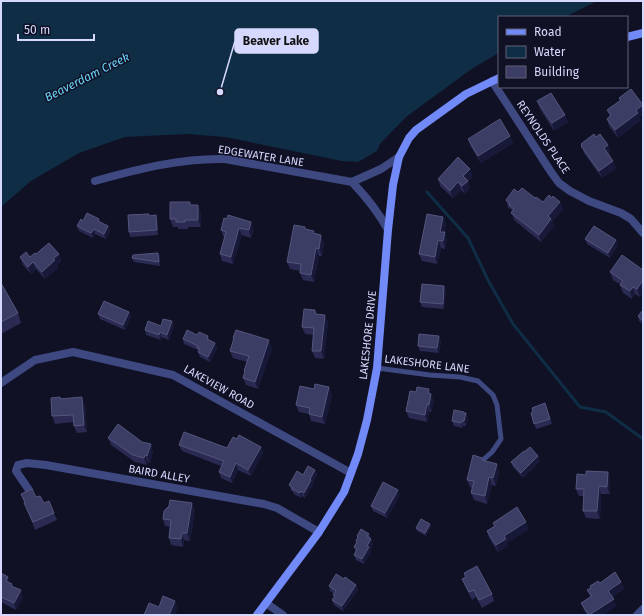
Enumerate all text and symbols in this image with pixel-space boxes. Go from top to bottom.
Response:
scale bar [18,16,94,42]
legend [498,16,628,88]
text: 50 m [24,23,50,37]
text: Road [534,25,562,39]
callout: Beaver Lake [235,29,318,53]
text: Beaver Lake [243,34,310,48]
text: Water [534,45,566,59]
water label: Beaverdam Creek [42,49,132,104]
text: Building [534,65,580,79]
street label: REYNOLDS PLACE [514,98,572,176]
street label: EDGEWATER LANE [217,143,305,169]
street label: LAKESHORE DRIVE [357,290,379,380]
street label: LAKESHORE LANE [384,352,470,376]
street label: LAKEVIEW ROAD [181,362,257,412]
street label: BAIRD ALLEY [127,462,191,486]

